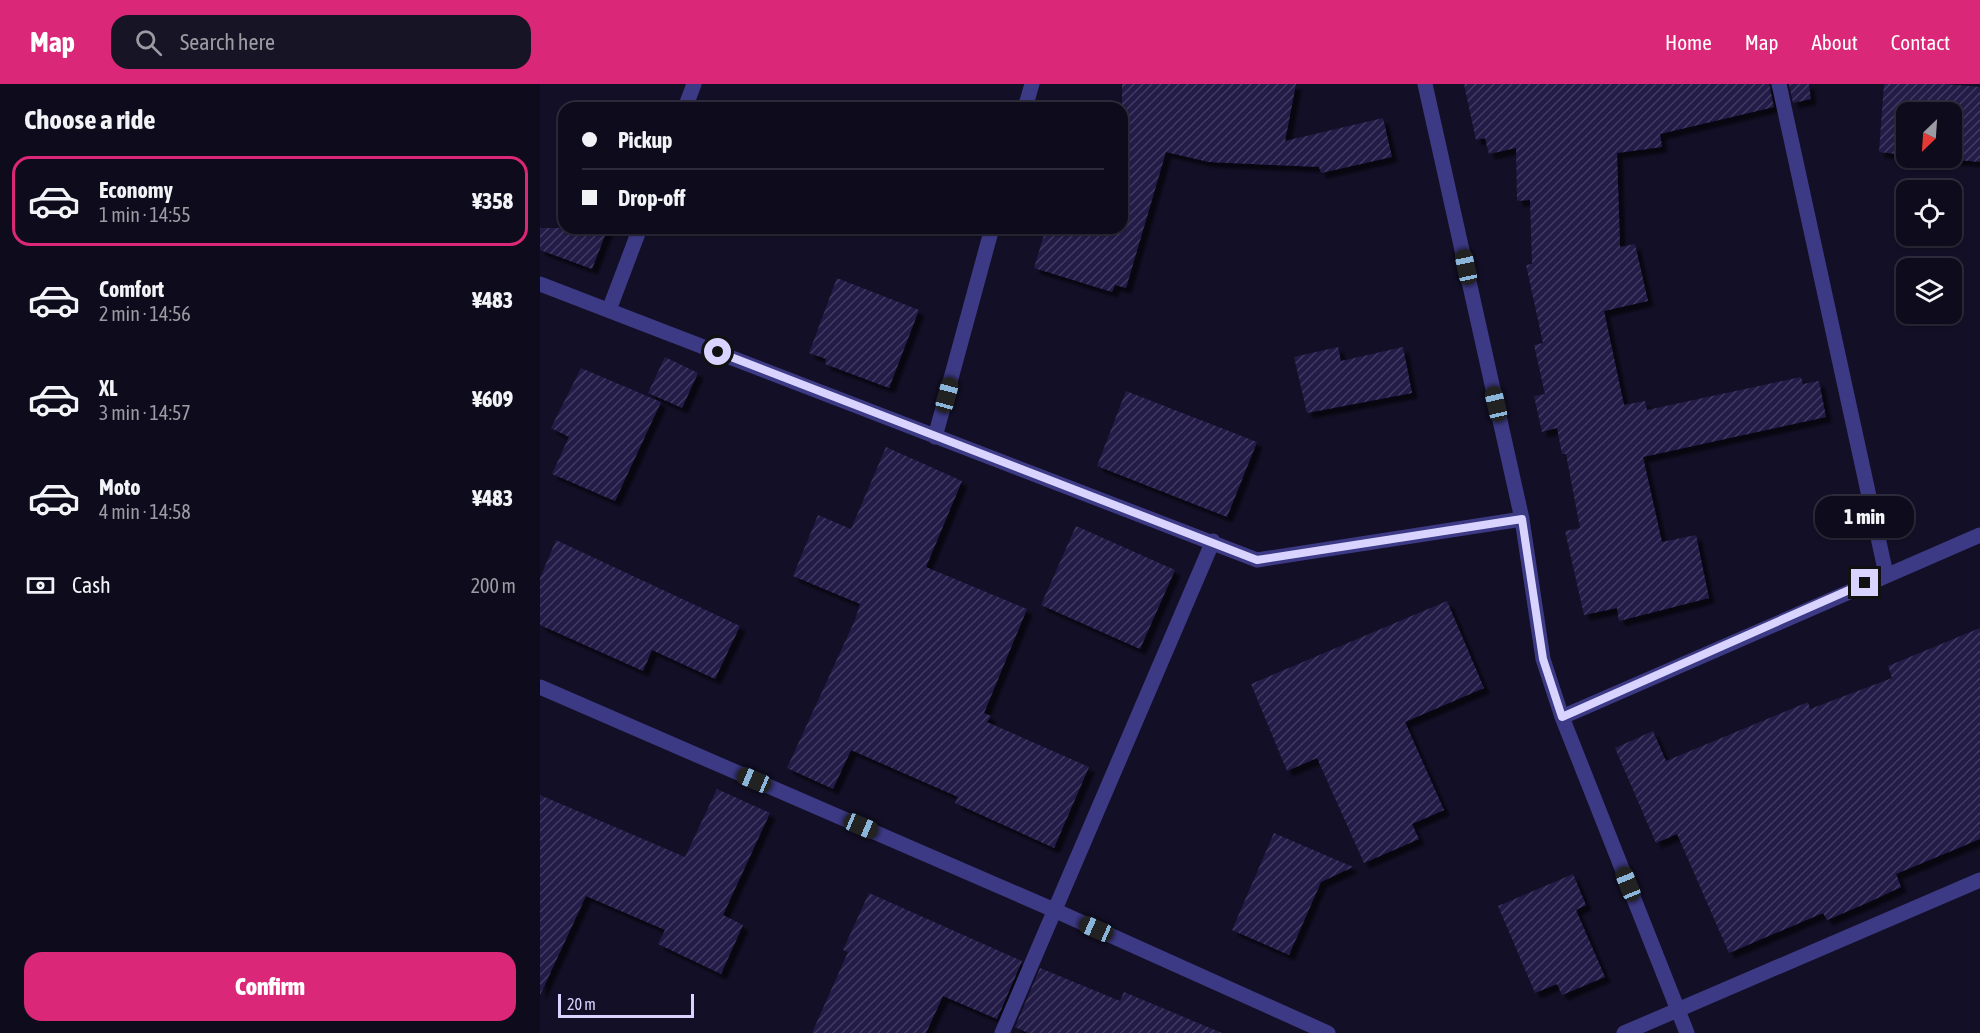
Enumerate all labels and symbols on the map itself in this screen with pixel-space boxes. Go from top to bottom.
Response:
north arrow [1896,102,1962,168]
car [1453,248,1479,286]
route start [704,338,731,365]
car [934,375,960,415]
car [1483,384,1509,424]
callout: 1 min [1816,496,1914,538]
route end [1851,569,1878,596]
car [734,765,774,795]
car [841,811,881,841]
car [1613,864,1643,904]
car [1076,913,1116,945]
scale bar [558,991,694,1018]

